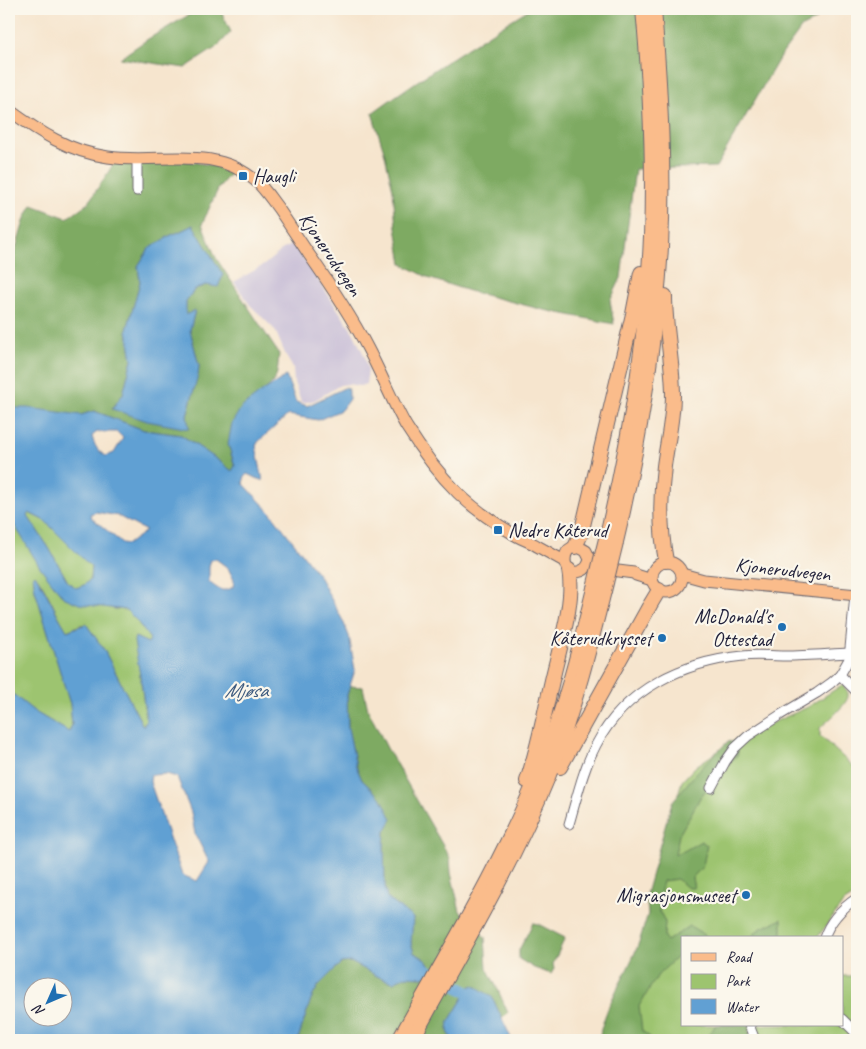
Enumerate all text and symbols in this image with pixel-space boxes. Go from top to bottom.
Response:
place label: Haugli [253,164,297,189]
marker: Haugli [237,170,249,182]
street label: Kjonerudvegen [293,208,368,302]
place label: Nedre Kåterud [508,518,610,543]
marker: Nedre Kåterud [492,524,504,536]
street label: Kjonerudvegen [734,552,833,587]
place label: McDonald's Ottestad [694,604,775,652]
marker: McDonald's Ottestad [776,621,788,633]
place label: Kåterudkrysset [550,626,655,651]
marker: Kåterudkrysset [656,632,668,644]
water label: Mjøsa [224,677,269,703]
place label: Migrasjonsmuseet [617,883,739,908]
marker: Migrasjonsmuseet [740,889,752,901]
legend [681,936,844,1026]
text: Road [726,948,753,967]
text: Park [726,972,751,991]
north arrow [22,976,72,1026]
text: Water [726,998,760,1017]
text: N [28,1000,48,1020]

